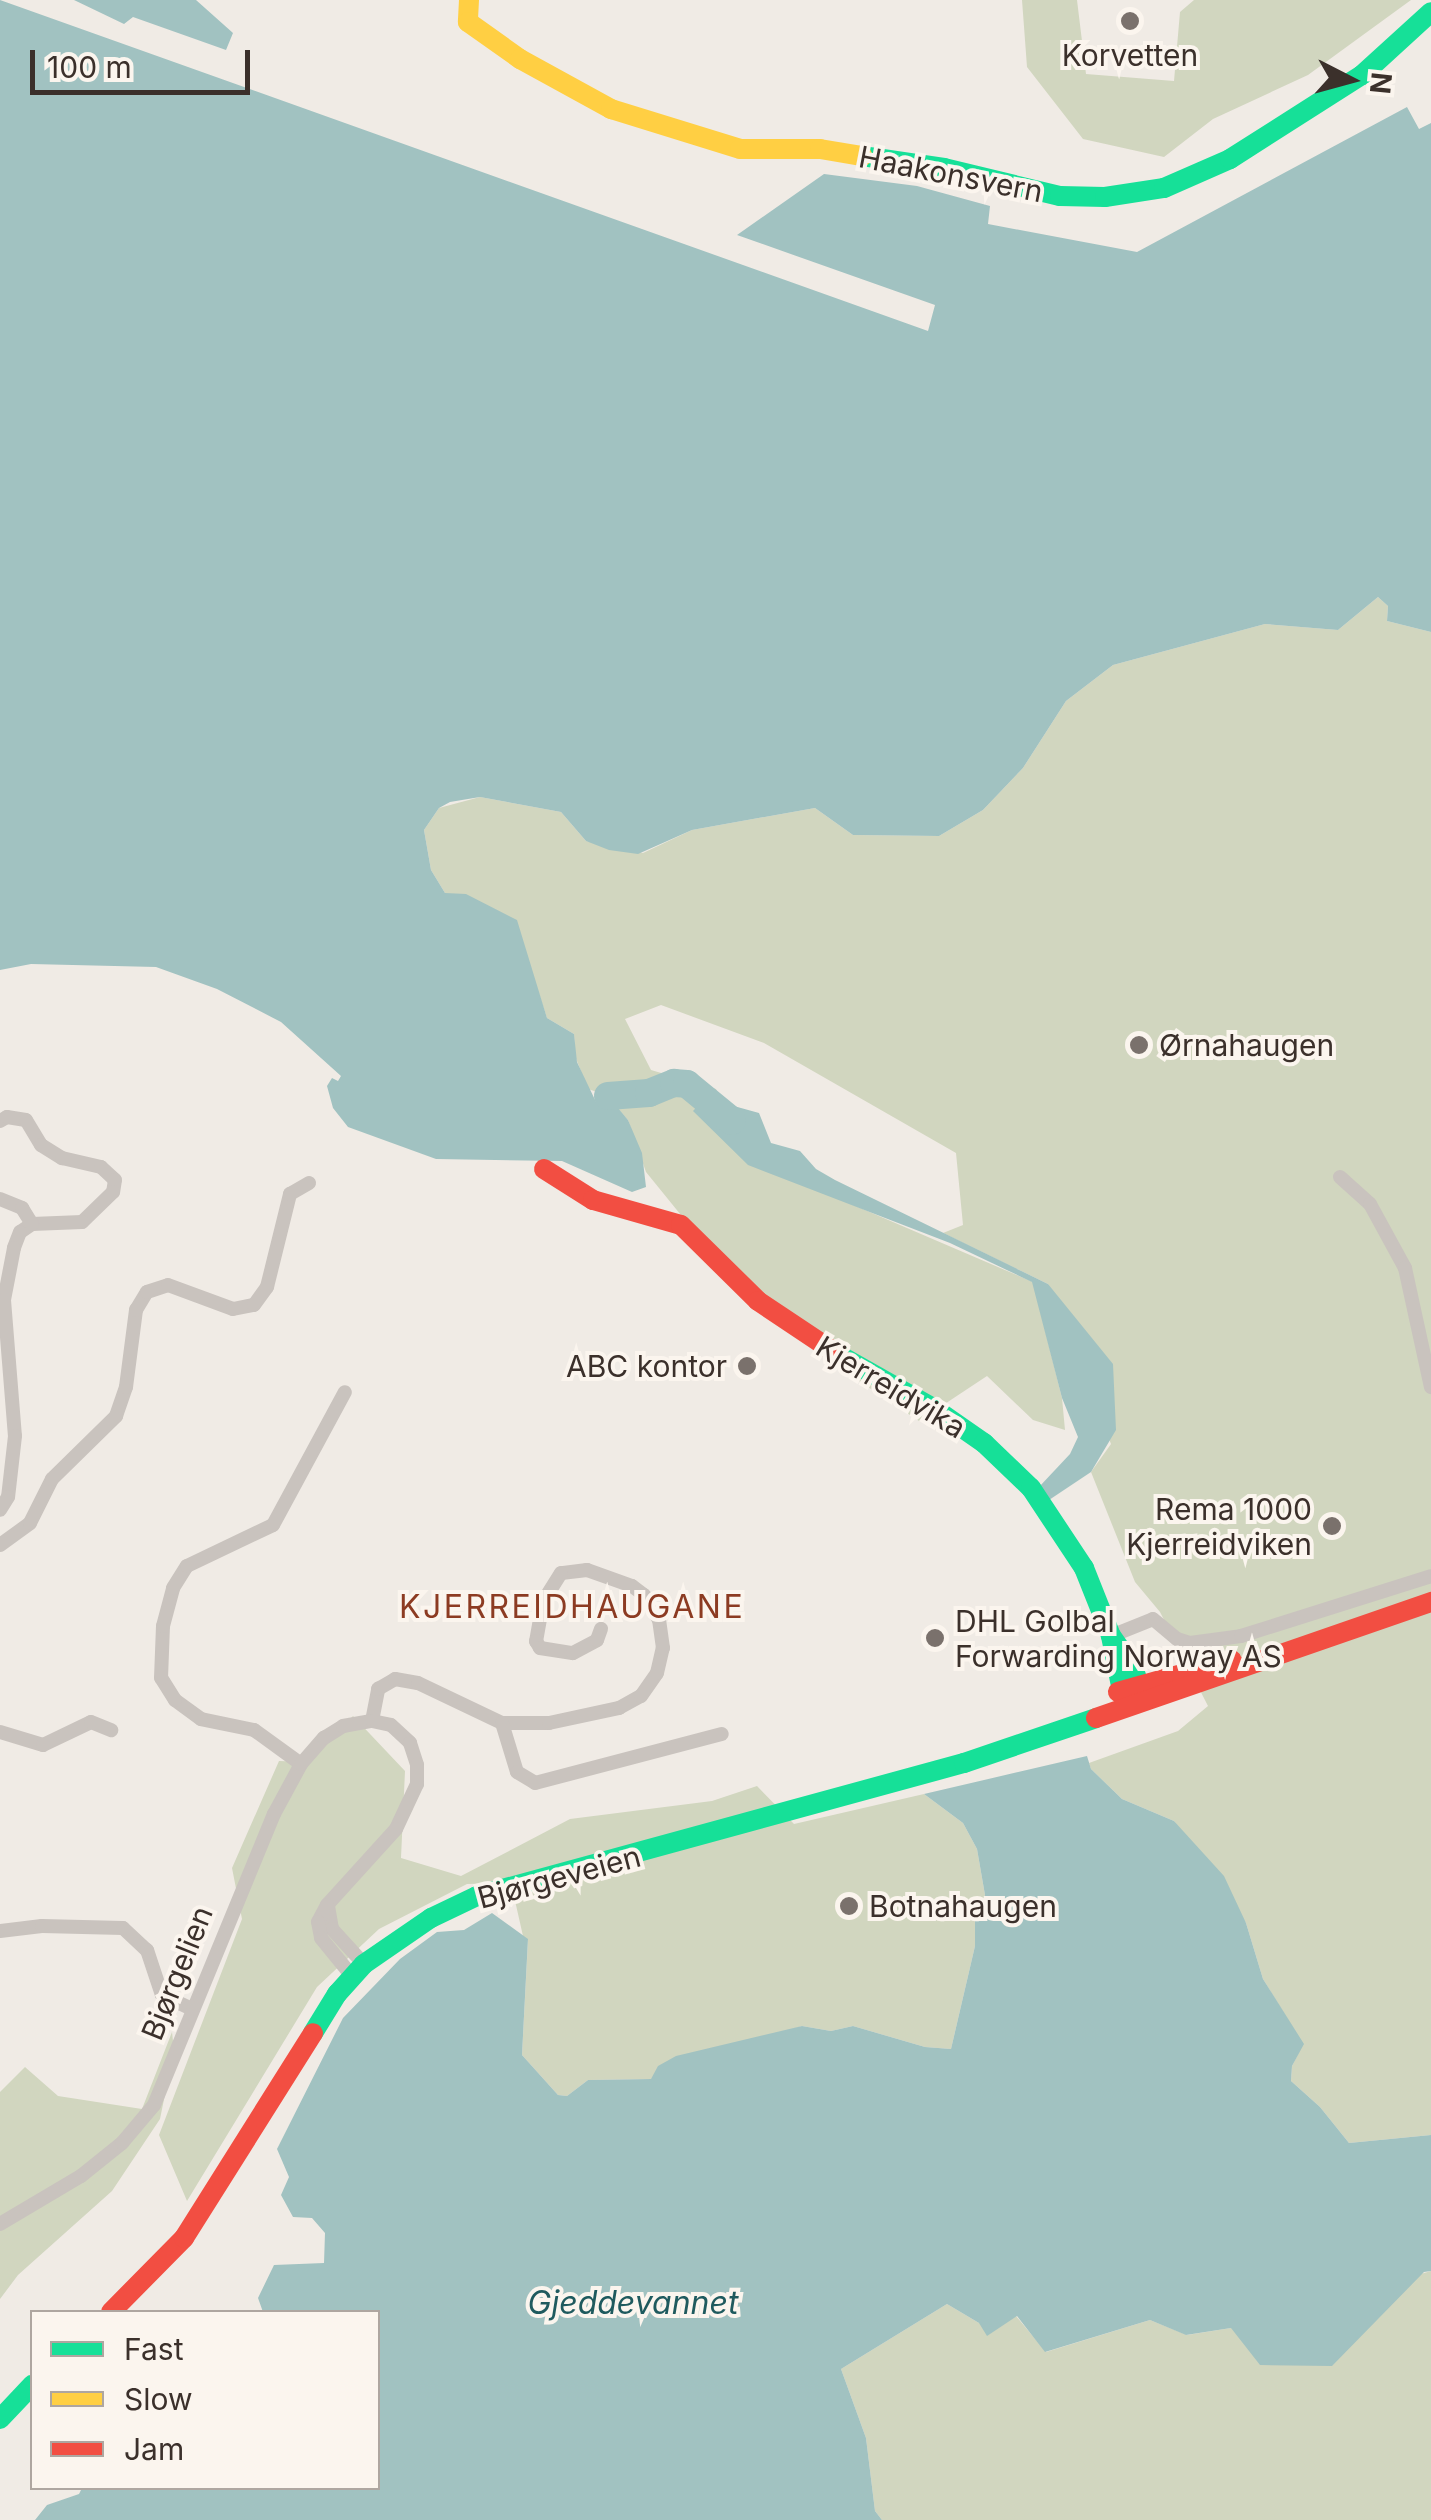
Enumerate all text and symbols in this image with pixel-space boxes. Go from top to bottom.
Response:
marker: Korvetten [1119,10,1141,32]
scale bar [35,30,255,92]
north arrow [1301,30,1401,130]
place label: Korvetten [1062,37,1198,73]
text: 100 m [47,49,132,85]
text: N [1363,71,1399,96]
street label: Haakonsvern [856,139,1046,209]
place label: Ørnahaugen [1159,1027,1334,1063]
marker: Ørnahaugen [1128,1034,1150,1056]
street label: Kjerreidvika [810,1328,972,1446]
place label: ABC kontor [566,1348,727,1384]
marker: ABC kontor [736,1355,758,1377]
place label: Rema 1000 Kjerreidviken [1126,1491,1312,1562]
marker: Rema 1000 Kjerreidviken [1321,1515,1343,1537]
district label: KJERREIDHAUGANE [399,1588,745,1626]
place label: DHL Golbal Forwarding Norway AS [955,1603,1282,1674]
marker: DHL Golbal Forwarding Norway AS [924,1627,946,1649]
street label: Bjørgeveien [474,1838,644,1916]
place label: Botnahaugen [869,1888,1057,1924]
marker: Botnahaugen [838,1895,860,1917]
street label: Bjørgelien [134,1901,220,2045]
water label: Gjeddevannet [528,2284,738,2322]
legend [30,2310,380,2490]
text: Fast [124,2331,183,2367]
text: Slow [124,2381,193,2417]
text: Jam [124,2431,184,2467]

